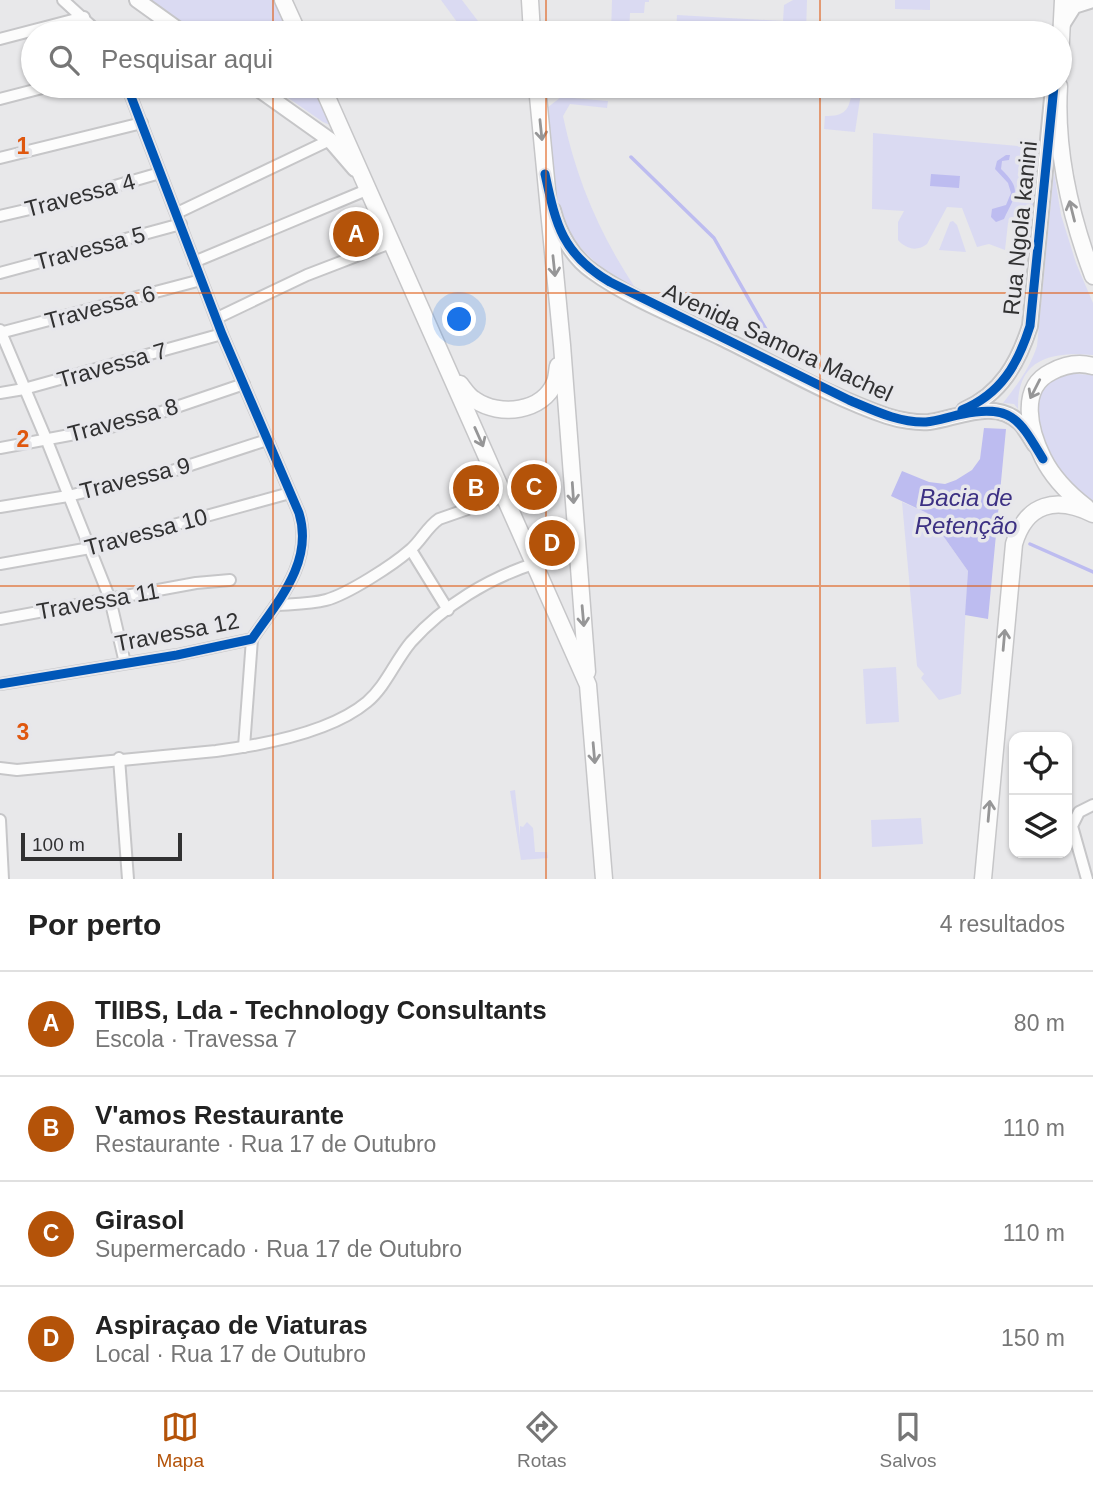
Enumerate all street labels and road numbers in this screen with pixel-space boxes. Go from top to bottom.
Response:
street label: Rua Ngola kanini [998,140,1042,316]
street label: Travessa 4 [22,168,138,222]
street label: Travessa 5 [32,221,148,275]
street label: Avenida Samora Machel [659,277,897,407]
street label: Travessa 6 [42,280,158,334]
street label: Travessa 7 [54,337,170,393]
street label: Travessa 8 [65,393,181,447]
street label: Travessa 9 [77,452,193,504]
street label: Travessa 10 [82,503,210,561]
street label: Travessa 11 [35,577,161,625]
street label: Travessa 12 [113,607,241,657]

